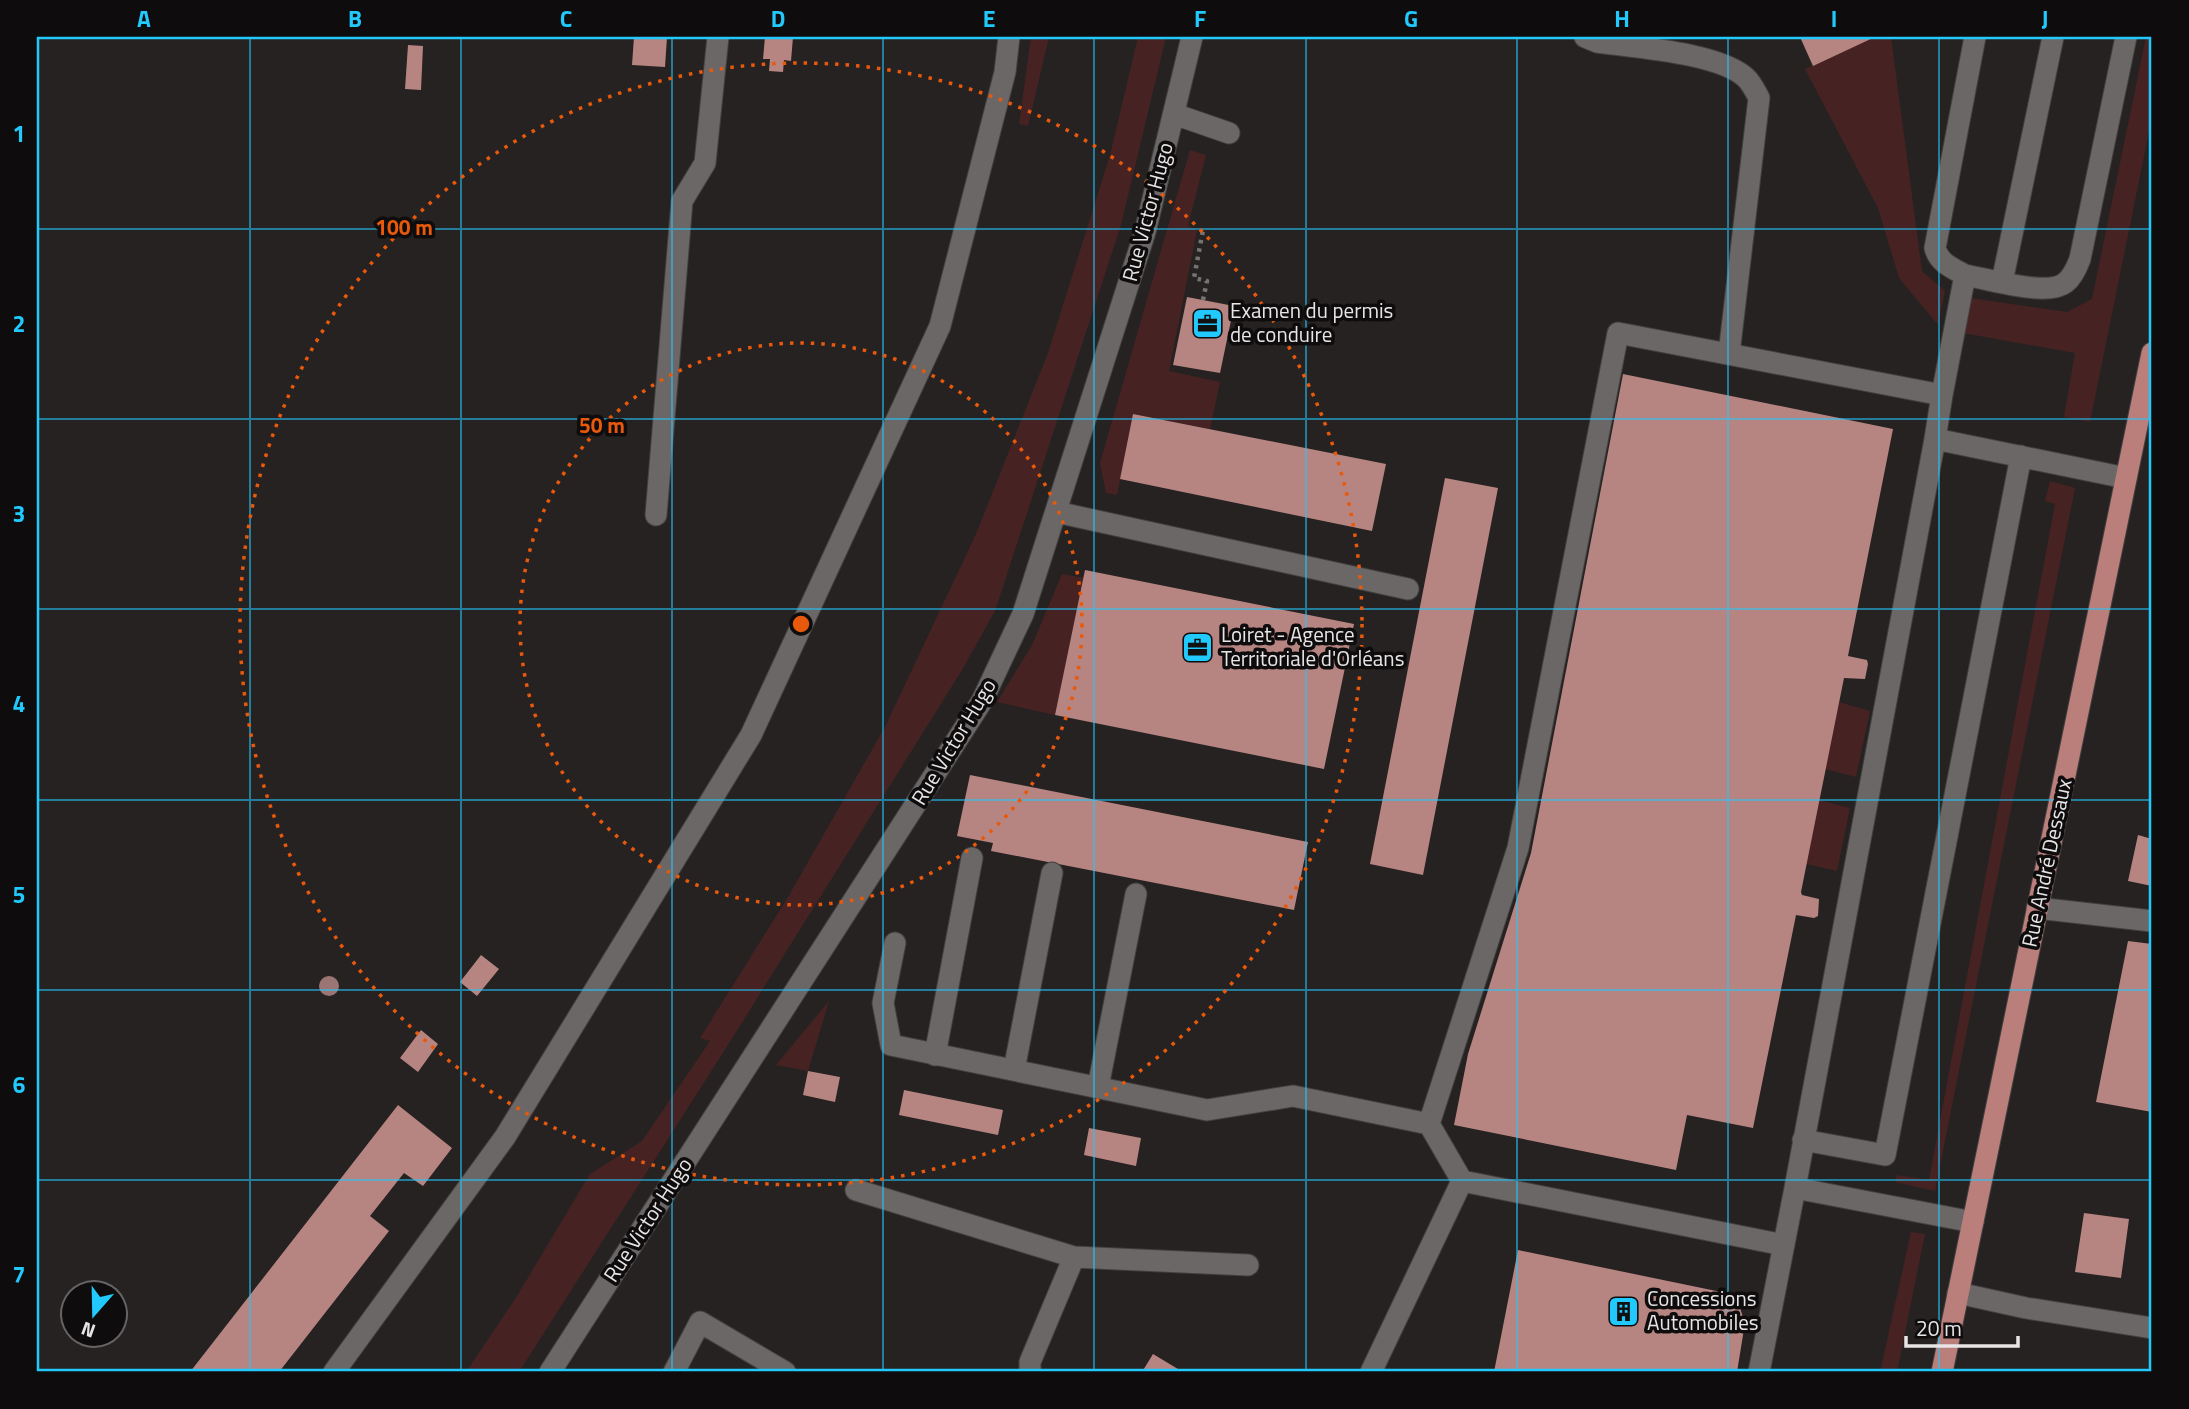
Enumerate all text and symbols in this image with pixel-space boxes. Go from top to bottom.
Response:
text: A [137,1,151,36]
text: B [348,1,362,36]
text: C [560,1,572,36]
text: D [771,1,785,36]
text: E [983,1,995,36]
text: F [1194,1,1206,36]
text: G [1404,1,1418,36]
text: H [1614,1,1630,36]
text: I [1831,1,1837,36]
text: J [2042,1,2048,36]
text: 1 [13,116,25,151]
street label: Rue Victor Hugo [1113,139,1181,285]
text: 100 m [375,211,433,243]
place label: Examen du permis de conduire [1230,294,1393,350]
text: 2 [13,306,25,341]
office icon: Examen du permis de conduire [1190,306,1224,340]
text: 50 m [579,409,625,441]
text: 3 [13,496,25,531]
centre of rings [789,612,813,636]
place label: Loiret - Agence Territoriale d'Orléans [1221,618,1404,674]
office icon: Loiret - Agence Territoriale d'Orléans [1181,630,1215,664]
street label: Rue Victor Hugo [903,672,1004,811]
text: 4 [13,686,25,721]
street label: Rue André Dessaux [2013,775,2080,950]
text: 5 [13,877,25,912]
text: 6 [13,1067,26,1102]
street label: Rue Victor Hugo [595,1151,699,1288]
text: 7 [13,1257,25,1292]
north arrow [60,1280,130,1350]
place label: Concessions Automobiles [1647,1282,1759,1338]
building icon: Concessions Automobiles [1607,1294,1641,1328]
scale bar [1906,1304,2018,1348]
text: 20 m [1916,1312,1962,1344]
text: N [77,1315,99,1346]

